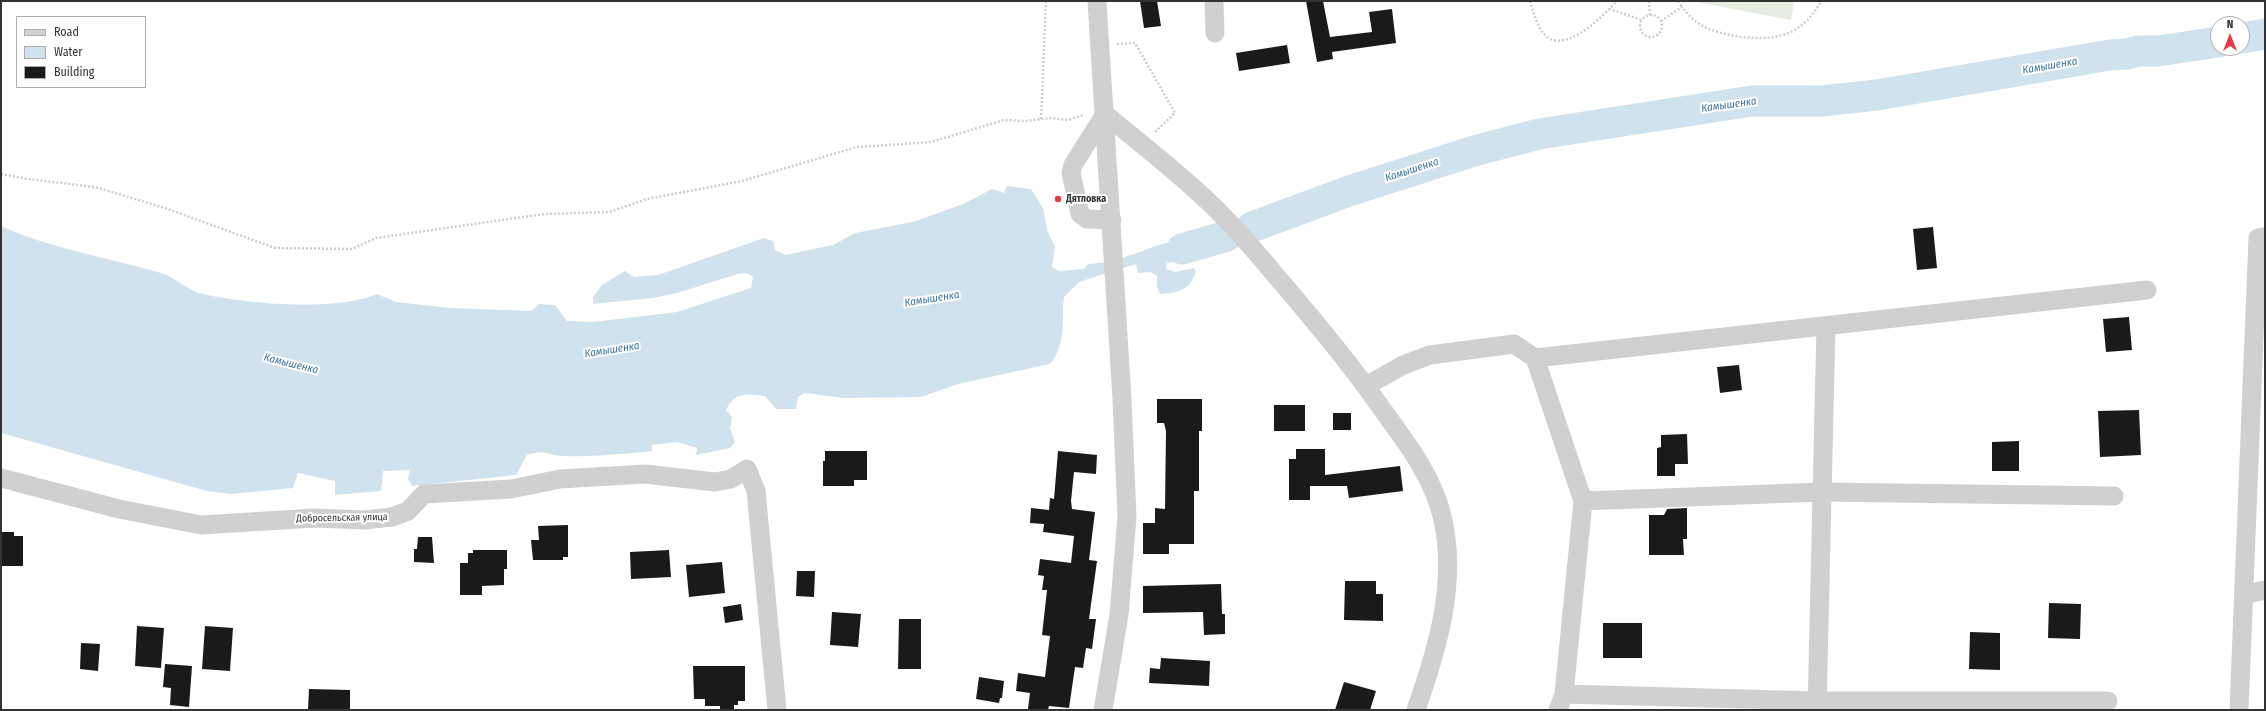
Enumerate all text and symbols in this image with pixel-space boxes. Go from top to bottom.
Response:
legend [16,16,146,88]
north arrow [2210,16,2250,56]
text: N [2227,18,2233,31]
text: Road [54,25,79,39]
text: Water [54,45,82,59]
water label: Камышенка [2021,55,2079,77]
text: Building [54,65,94,79]
water label: Камышенка [1700,95,1758,115]
water label: Камышенка [1383,155,1441,185]
place label: Дятловка [1066,193,1106,205]
marker: Дятловка [1053,194,1063,204]
water label: Камышенка [903,288,961,310]
water label: Камышенка [583,339,641,361]
water label: Камышенка [262,351,320,377]
street label: Добросельская улица [296,511,388,525]

